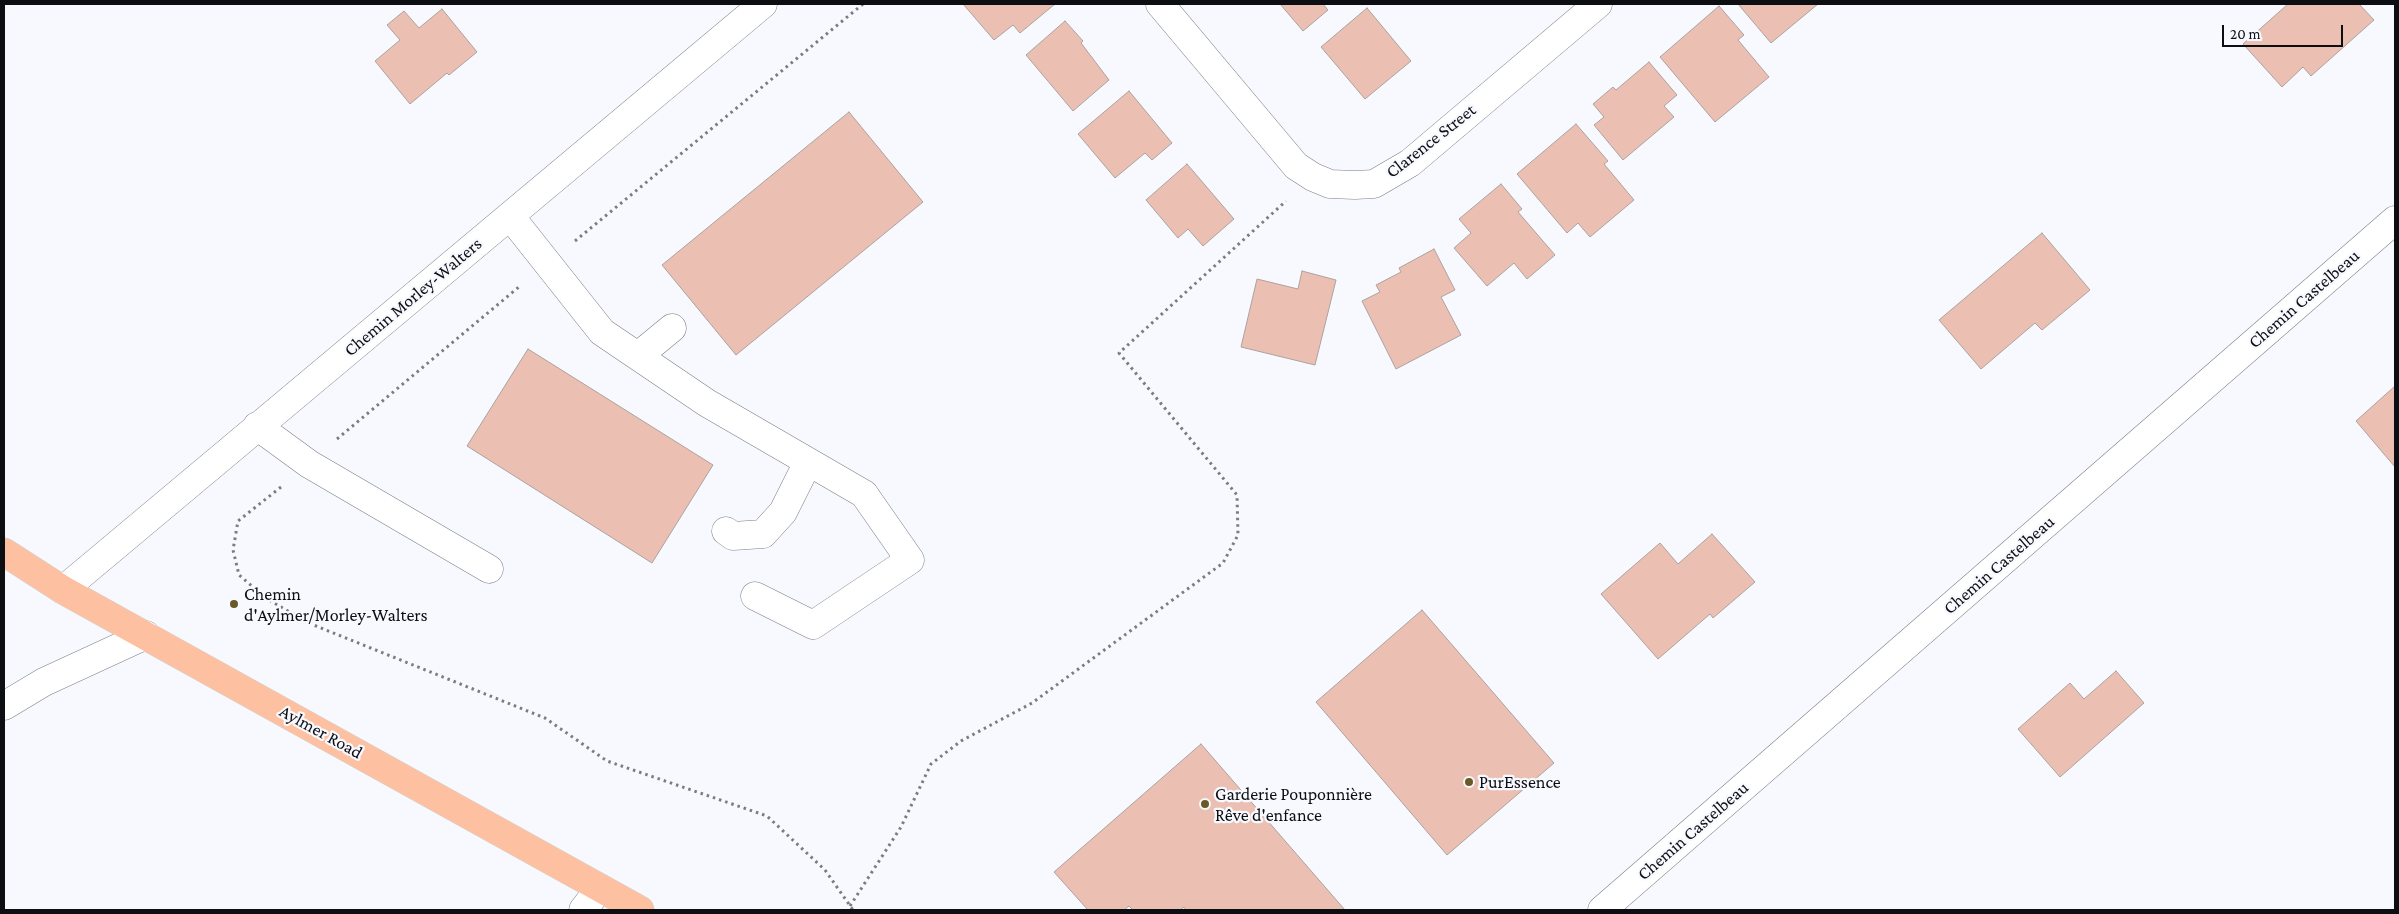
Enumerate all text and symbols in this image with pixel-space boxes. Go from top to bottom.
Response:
scale bar [2224,15,2345,47]
text: 20 m [2230,26,2261,42]
street label: Clarence Street [1382,99,1480,183]
street label: Chemin Morley-Walters [340,233,486,361]
street label: Chemin Castelbeau [2244,245,2364,353]
street label: Chemin Castelbeau [1939,511,2059,619]
place label: Chemin d'Aylmer/Morley-Walters [244,583,428,626]
marker: Chemin d'Aylmer/Morley-Walters [228,598,240,610]
street label: Aylmer Road [276,700,366,764]
place label: PurEssence [1479,771,1561,793]
marker: PurEssence [1463,776,1475,788]
street label: Chemin Castelbeau [1633,777,1753,885]
place label: Garderie Pouponnière Rêve d'enfance [1215,783,1372,826]
marker: Garderie Pouponnière Rêve d'enfance [1199,798,1211,810]

